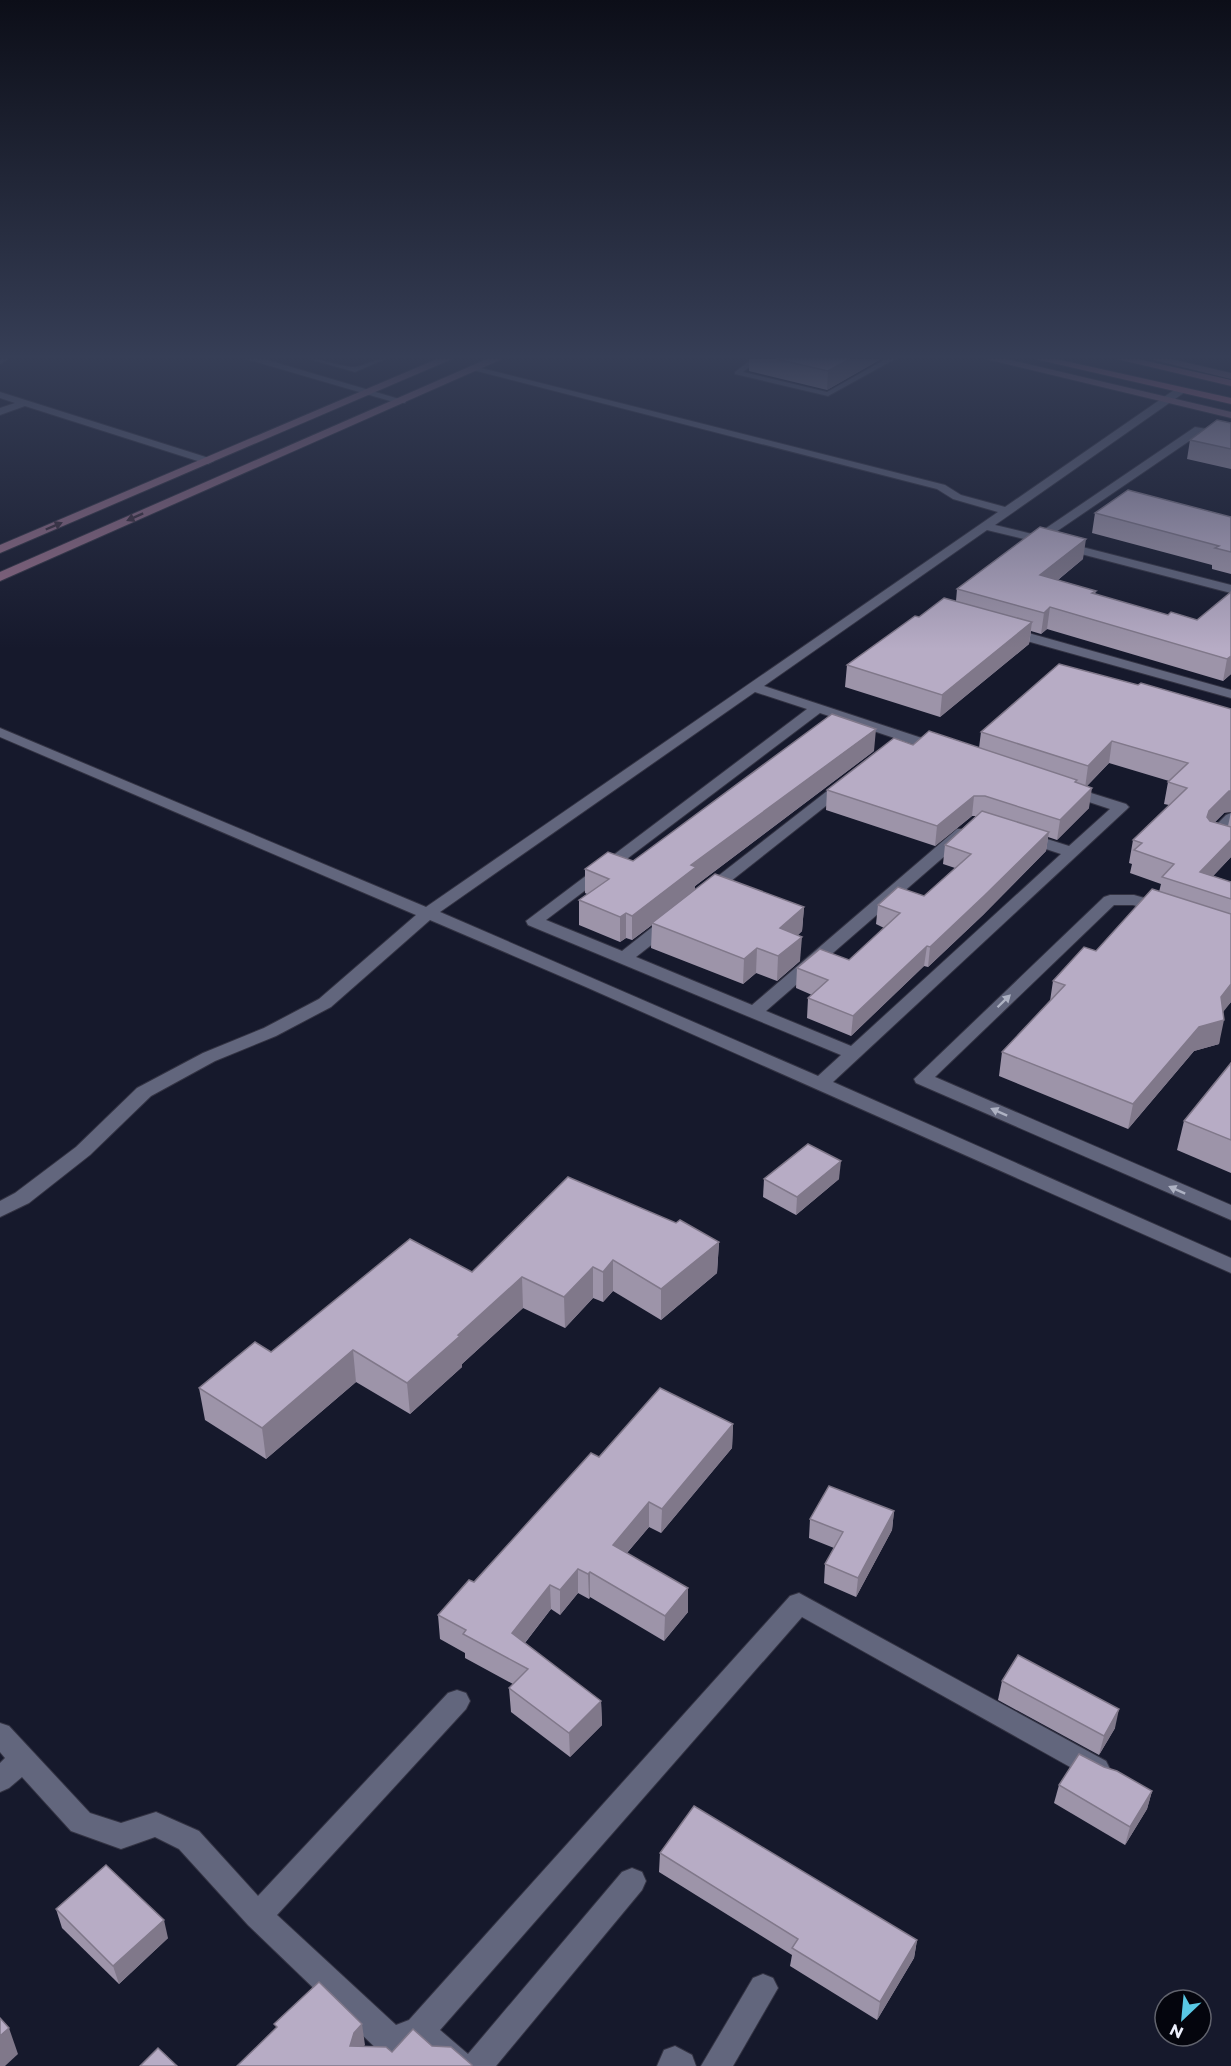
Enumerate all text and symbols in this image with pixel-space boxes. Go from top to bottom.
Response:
one-way arrow [126,512,144,522]
one-way arrow [45,521,63,530]
one-way arrow [997,995,1011,1009]
one-way arrow [989,1107,1007,1117]
one-way arrow [1168,1185,1186,1195]
north arrow [1153,1988,1213,2048]
text: N [1167,2020,1187,2042]

